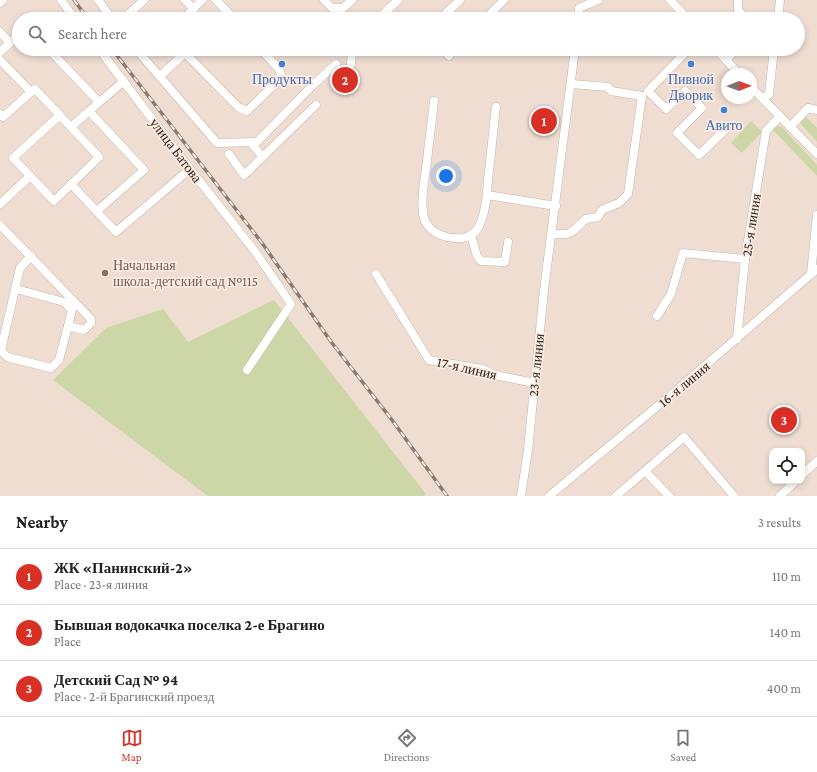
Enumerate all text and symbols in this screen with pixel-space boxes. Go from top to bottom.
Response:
search box [12,12,805,56]
icon: search [26,23,48,45]
text: Search here [58,26,127,42]
marker: Продукты [277,59,287,69]
marker: Пивной Дворик [686,59,696,69]
pin: 2 [332,65,358,95]
north arrow [721,68,757,104]
place label: Продукты [252,71,313,87]
place label: Пивной Дворик [668,71,715,103]
marker: Авито [719,105,729,115]
pin: 1 [531,106,557,136]
street label: улица Батова [147,115,206,186]
place label: Авито [705,117,743,133]
your location [436,166,456,186]
street label: 25-я линия [738,192,764,258]
place label: Начальная школа-детский сад №115 [113,257,258,289]
marker: Начальная школа-детский сад №115 [100,268,110,278]
street label: 23-я линия [525,332,547,397]
street label: 17-я линия [436,353,499,383]
street label: 16-я линия [655,358,713,410]
pin: 3 [771,405,797,435]
map controls [769,448,805,484]
button: locate [769,448,805,484]
text: Nearby [16,513,68,532]
text: 3 results [758,515,801,530]
text: ЖК «Панинский-2» [54,560,192,576]
text: 1 [27,569,31,584]
text: 110 m [772,569,801,584]
text: Place · 23-я линия [54,577,148,592]
text: Бывшая водокачка поселка 2-е Брагино [54,617,325,633]
text: 2 [26,625,32,640]
text: 140 m [770,625,801,640]
text: Place [54,634,81,649]
text: Детский Сад № 94 [54,672,178,688]
text: 3 [26,681,32,696]
text: 400 m [767,681,801,696]
text: Place · 2-й Брагинский проезд [54,689,214,704]
tab: Map [121,727,143,763]
tab: Directions [384,727,429,763]
tab: Saved [671,727,696,763]

